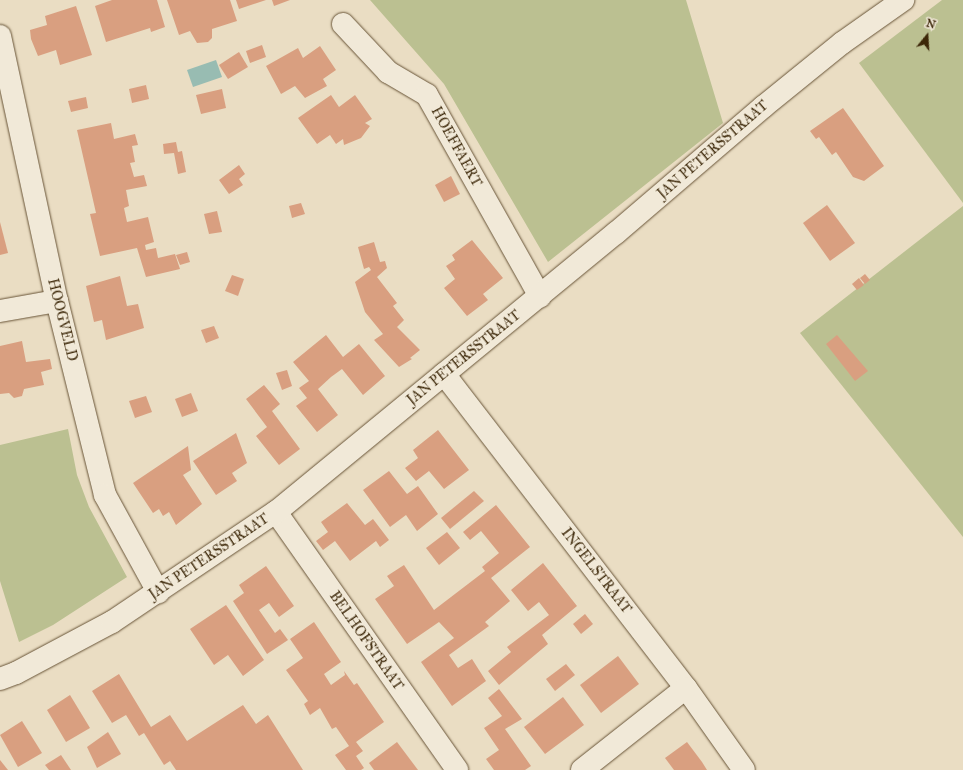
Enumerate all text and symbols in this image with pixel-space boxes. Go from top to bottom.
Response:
north arrow [907,16,947,56]
text: N [924,16,937,32]
street label: JAN PETERSSTRAAT [654,97,772,203]
street label: HOEFFAERT [427,104,485,190]
street label: HOOGVELD [44,277,80,363]
street label: JAN PETERSSTRAAT [404,307,524,409]
street label: JAN PETERSSTRAAT [146,511,272,603]
street label: INGELSTRAAT [557,525,635,617]
street label: BELHOFSTRAAT [326,588,406,694]

